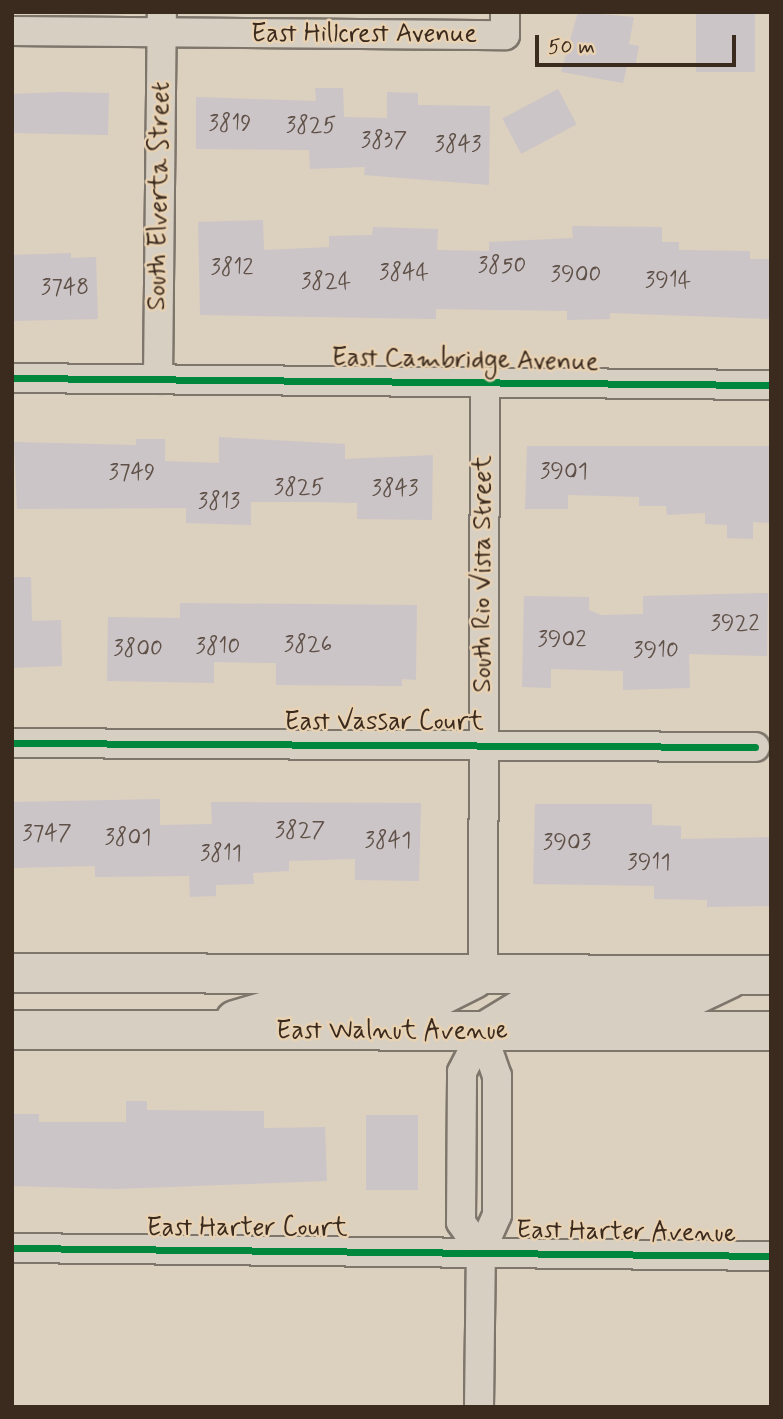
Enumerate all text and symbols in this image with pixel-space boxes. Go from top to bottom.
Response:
street label: East Hillcrest Avenue [251,19,477,51]
scale bar [538,21,739,65]
text: 50 m [548,33,595,61]
street label: South Elverta Street [142,79,178,313]
house number: 3819 [208,110,252,138]
house number: 3825 [286,112,336,140]
house number: 3837 [361,127,407,155]
house number: 3843 [435,131,481,159]
house number: 3850 [478,252,526,280]
house number: 3812 [210,254,254,282]
house number: 3844 [379,259,429,287]
house number: 3900 [551,261,601,289]
house number: 3914 [645,267,691,295]
house number: 3824 [301,268,351,296]
house number: 3748 [41,274,89,302]
street label: East Cambridge Avenue [331,343,599,379]
street label: South Rio Vista Street [468,455,500,693]
house number: 3901 [540,458,588,486]
house number: 3749 [109,459,155,487]
house number: 3825 [274,474,324,502]
house number: 3843 [372,475,418,503]
house number: 3813 [198,488,240,516]
house number: 3922 [710,610,760,638]
house number: 3902 [537,626,587,654]
house number: 3826 [284,631,332,659]
house number: 3810 [196,633,240,661]
house number: 3800 [113,635,163,663]
house number: 3910 [633,637,679,665]
street label: East Vassar Court [286,707,482,739]
house number: 3827 [275,817,325,845]
house number: 3747 [22,820,72,848]
house number: 3801 [104,824,152,852]
house number: 3841 [365,827,411,855]
house number: 3903 [543,829,591,857]
house number: 3811 [200,840,242,868]
house number: 3911 [627,849,671,877]
street label: East Walnut Avenue [277,1016,507,1048]
street label: East Harter Court [148,1213,346,1245]
street label: East Harter Avenue [517,1216,735,1250]

